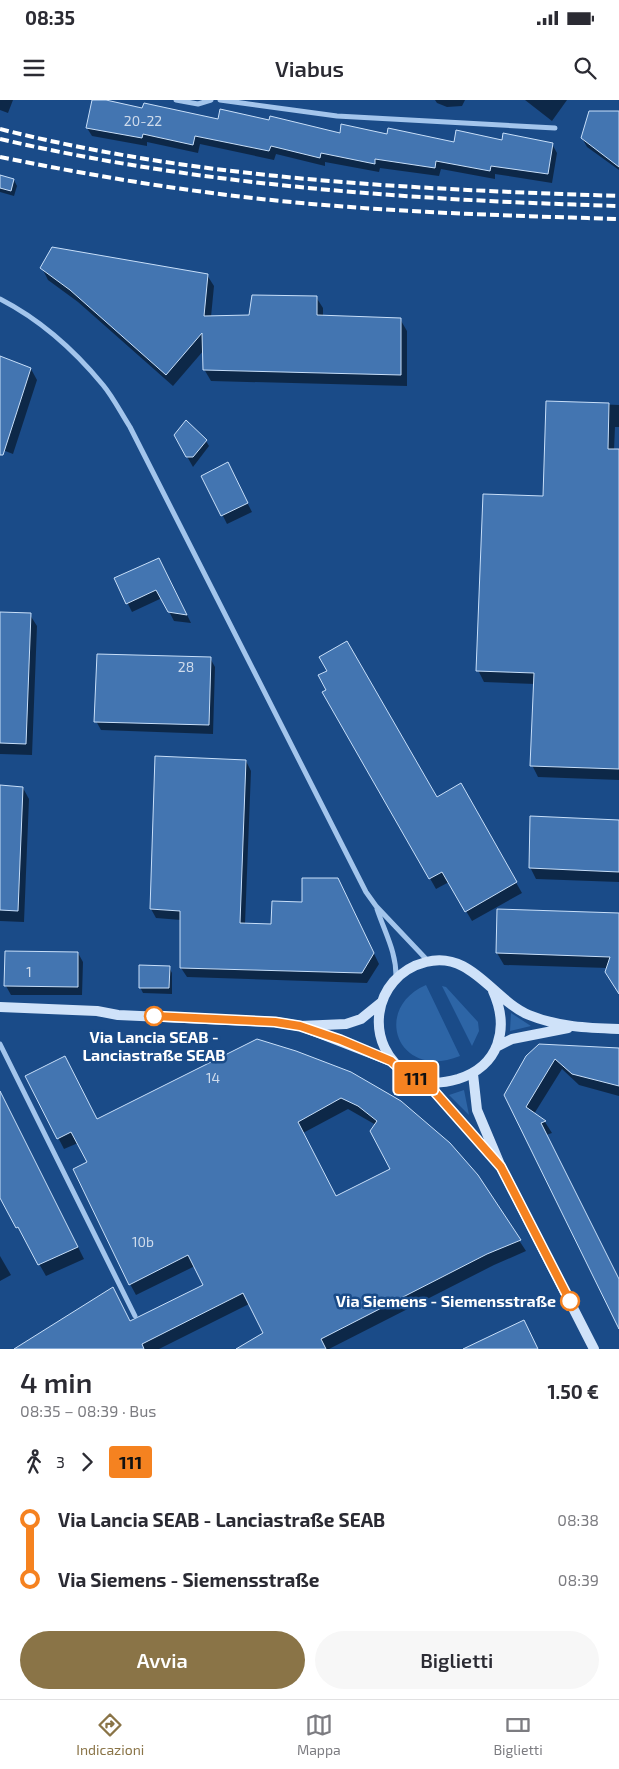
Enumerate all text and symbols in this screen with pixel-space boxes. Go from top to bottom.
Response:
text: 08:35 [25,6,75,29]
icon: menu [20,54,48,82]
icon: search [571,54,599,82]
text: Viabus [275,55,344,81]
house number: 20-22 [124,112,162,129]
house number: 28 [178,658,194,675]
house number: 1 [26,963,32,980]
marker: Via Lancia SEAB - Lanciastraße SEAB [144,1006,164,1026]
place label: Via Lancia SEAB - Lanciastraße SEAB [82,1027,226,1064]
line badge: 111 [387,1062,445,1094]
text: 111 [404,1067,428,1089]
house number: 14 [206,1069,220,1086]
house number: 10b [132,1233,154,1250]
place label: Via Siemens - Siemensstraße [336,1291,556,1310]
marker: Via Siemens - Siemensstraße [560,1291,580,1311]
text: 4 min [20,1365,92,1399]
text: 1.50 € [547,1380,599,1403]
text: 08:35 – 08:39 · Bus [20,1401,156,1420]
icon: walk [20,1448,48,1476]
icon: forward [73,1448,101,1476]
text: 111 [119,1451,142,1473]
text: 3 [56,1452,65,1471]
text: Via Lancia SEAB - Lanciastraße SEAB [58,1508,385,1531]
text: 08:38 [557,1510,599,1529]
text: Via Siemens - Siemensstraße [58,1568,319,1591]
text: 08:39 [558,1570,599,1589]
button: Avvia [20,1631,305,1689]
button: Biglietti [315,1631,599,1689]
tab: Indicazioni [76,1711,144,1758]
tab: Mappa [297,1711,341,1758]
tab: Biglietti [493,1711,543,1758]

